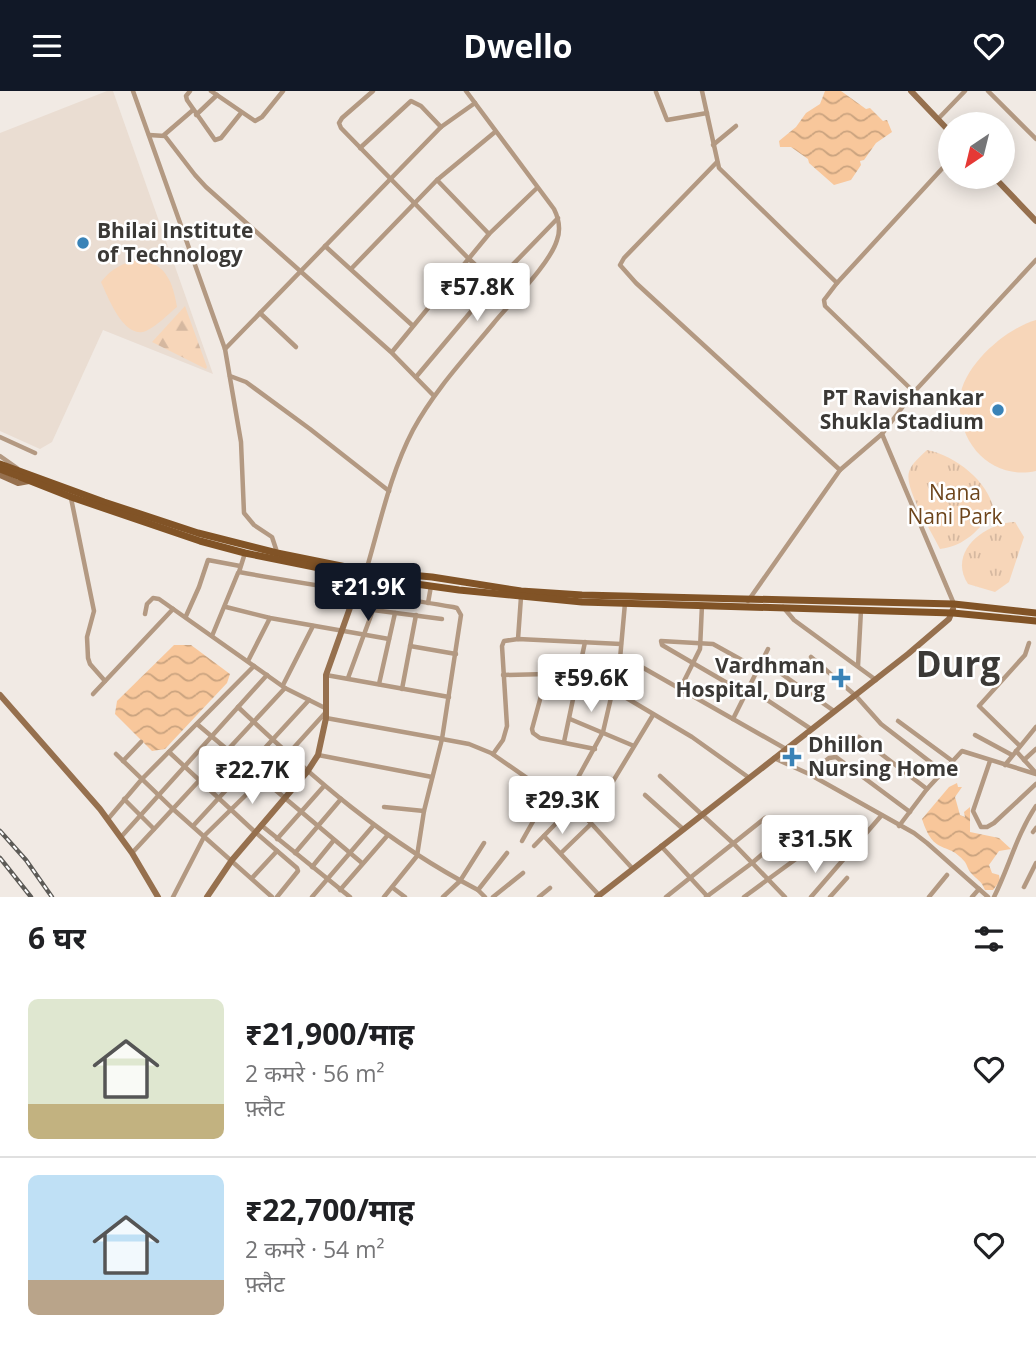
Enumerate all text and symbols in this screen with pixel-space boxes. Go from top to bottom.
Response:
text: Dwello [463,24,573,67]
icon: menu [28,27,66,65]
icon: heart [970,27,1008,65]
north arrow [938,112,1015,189]
map controls [938,112,1015,189]
place label: Bhilai Institute of Technology [97,216,253,268]
marker: Bhilai Institute of Technology [75,235,91,251]
pin: ₹57.8K [420,264,534,323]
text: ₹57.8K [440,270,514,302]
place label: PT Ravishankar Shukla Stadium [820,383,984,435]
marker: PT Ravishankar Shukla Stadium [990,402,1006,418]
park label: Nana Nani Park [907,478,1003,530]
pin: ₹21.9K [311,563,425,623]
text: ₹21.9K [331,570,405,602]
district label: Durg [916,640,1001,687]
place label: Vardhman Hospital, Durg [675,651,825,703]
pin: ₹59.6K [534,655,648,714]
text: ₹59.6K [554,661,628,693]
marker: Vardhman Hospital, Durg [831,668,851,688]
place label: Dhillon Nursing Home [808,730,958,782]
pin: ₹22.7K [195,747,309,806]
marker: Dhillon Nursing Home [782,747,802,767]
text: ₹22.7K [215,753,289,785]
pin: ₹29.3K [505,777,619,836]
text: ₹29.3K [525,783,599,815]
pin: ₹31.5K [758,815,872,875]
text: ₹31.5K [778,822,852,854]
text: 6 घर [28,917,86,958]
icon: filters [970,920,1008,958]
text: ₹21,900/माह [245,1013,414,1054]
icon: home [84,1027,168,1111]
icon: heart [970,1050,1008,1088]
text: 2 कमरे · 56 m² [245,1057,385,1089]
text: फ़्लैट [245,1091,285,1123]
text: ₹22,700/माह [245,1189,414,1230]
icon: home [84,1203,168,1287]
icon: heart [970,1226,1008,1264]
text: 2 कमरे · 54 m² [245,1233,385,1265]
text: फ़्लैट [245,1267,285,1299]

